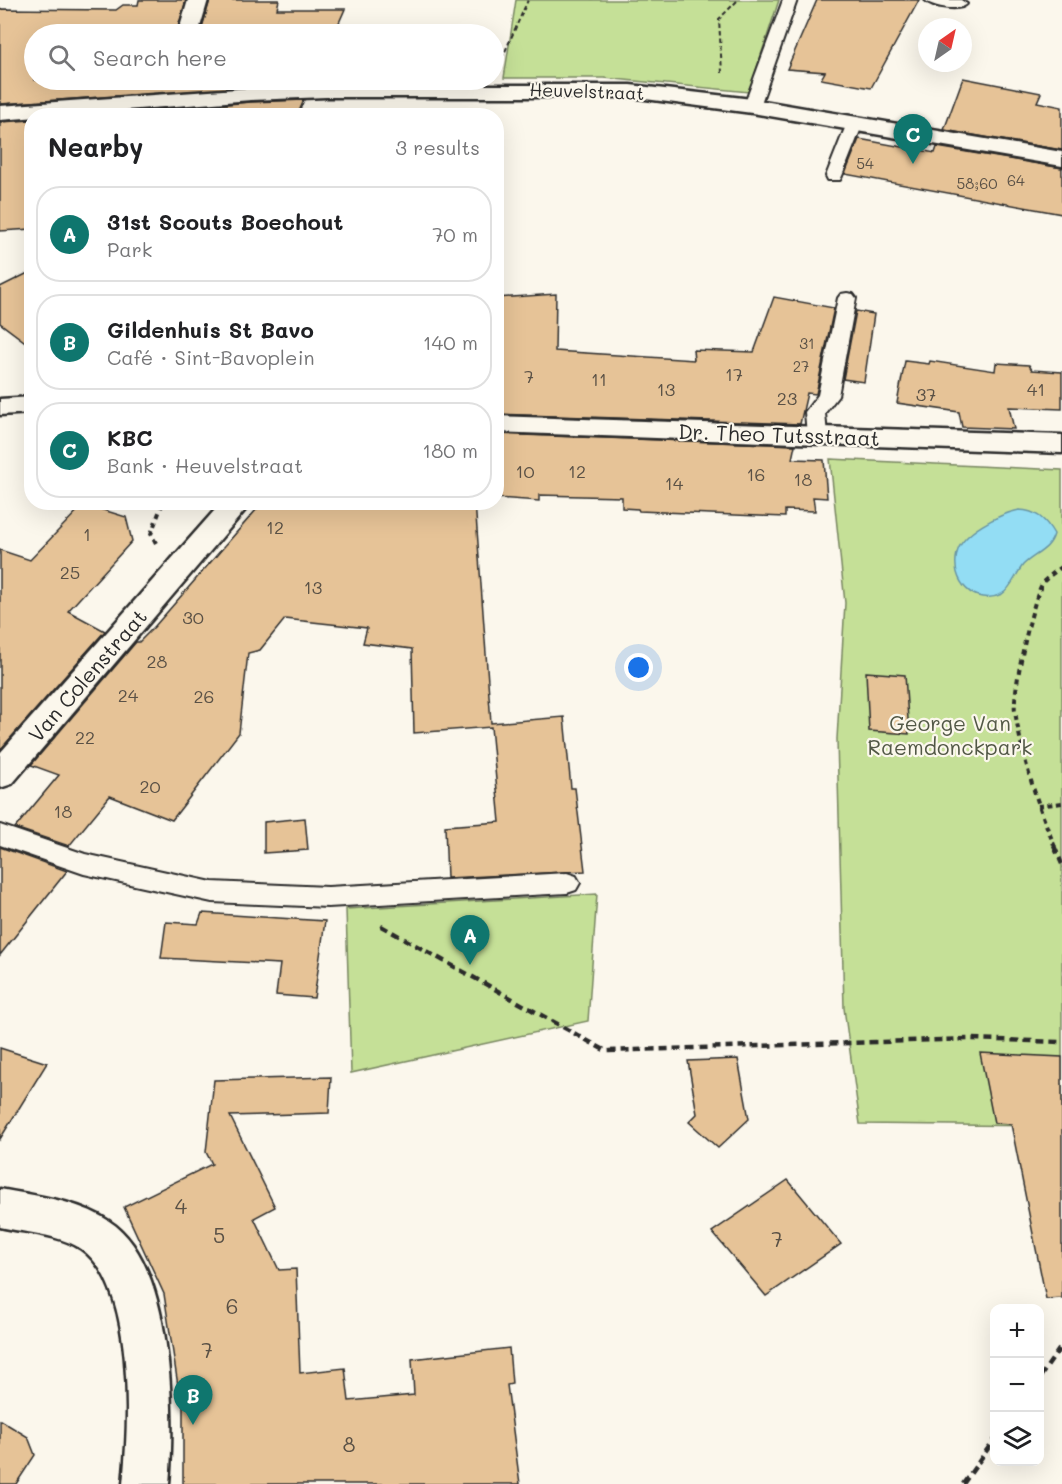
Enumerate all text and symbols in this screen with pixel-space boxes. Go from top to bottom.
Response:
north arrow [918,18,972,72]
search box [24,24,504,90]
icon: search [45,41,78,74]
text: Search here [93,43,227,72]
street label: Heuvelstraat [529,77,645,105]
pin: C [894,114,932,164]
text: Nearby [48,130,143,164]
text: 3 results [395,134,480,160]
house number: 54 [856,153,874,173]
house number: 64 [1007,170,1025,190]
house number: 58;60 [956,173,998,193]
text: 31st Scouts Boechout [107,207,343,236]
text: A [63,221,76,247]
text: 70 m [432,221,478,247]
text: Park [107,236,152,262]
text: Gildenhuis St Bavo [107,315,314,344]
text: B [63,329,76,355]
text: 140 m [423,329,478,355]
house number: 31 [799,333,815,353]
text: Café · Sint-Bavoplein [107,344,315,370]
house number: 27 [793,356,809,376]
house number: 17 [725,362,743,386]
house number: 7 [524,364,534,388]
house number: 11 [591,367,607,391]
house number: 13 [657,377,675,401]
house number: 41 [1027,377,1045,401]
house number: 37 [916,382,936,406]
house number: 23 [777,386,797,410]
street label: Dr. Theo Tutsstraat [678,417,880,451]
text: KBC [107,423,153,452]
text: C [62,437,77,463]
text: 180 m [422,437,478,463]
text: Bank · Heuvelstraat [107,452,303,478]
house number: 10 [515,459,535,483]
house number: 12 [568,459,586,483]
house number: 16 [747,462,765,486]
house number: 18 [794,467,813,491]
house number: 14 [665,471,684,495]
house number: 12 [266,515,284,539]
house number: 1 [83,522,91,546]
house number: 25 [60,560,80,584]
house number: 13 [304,575,322,599]
street label: Van Colenstraat [22,603,152,747]
house number: 30 [182,605,204,629]
house number: 28 [147,649,168,673]
your location [624,653,653,682]
house number: 24 [118,683,139,707]
house number: 26 [194,684,214,708]
park label: George Van Raemdonckpark [868,709,1032,760]
house number: 22 [75,725,95,749]
house number: 20 [139,774,161,798]
house number: 18 [54,799,73,823]
pin: A [450,916,490,965]
house number: 4 [175,1192,188,1219]
house number: 5 [213,1221,225,1248]
house number: 7 [771,1225,783,1252]
house number: 6 [226,1292,238,1319]
map controls [990,1304,1044,1466]
button: + [990,1304,1044,1358]
house number: 7 [201,1336,213,1363]
button: − [990,1358,1044,1412]
pin: B [174,1376,212,1425]
button: layers [990,1412,1044,1466]
house number: 8 [343,1430,355,1457]

